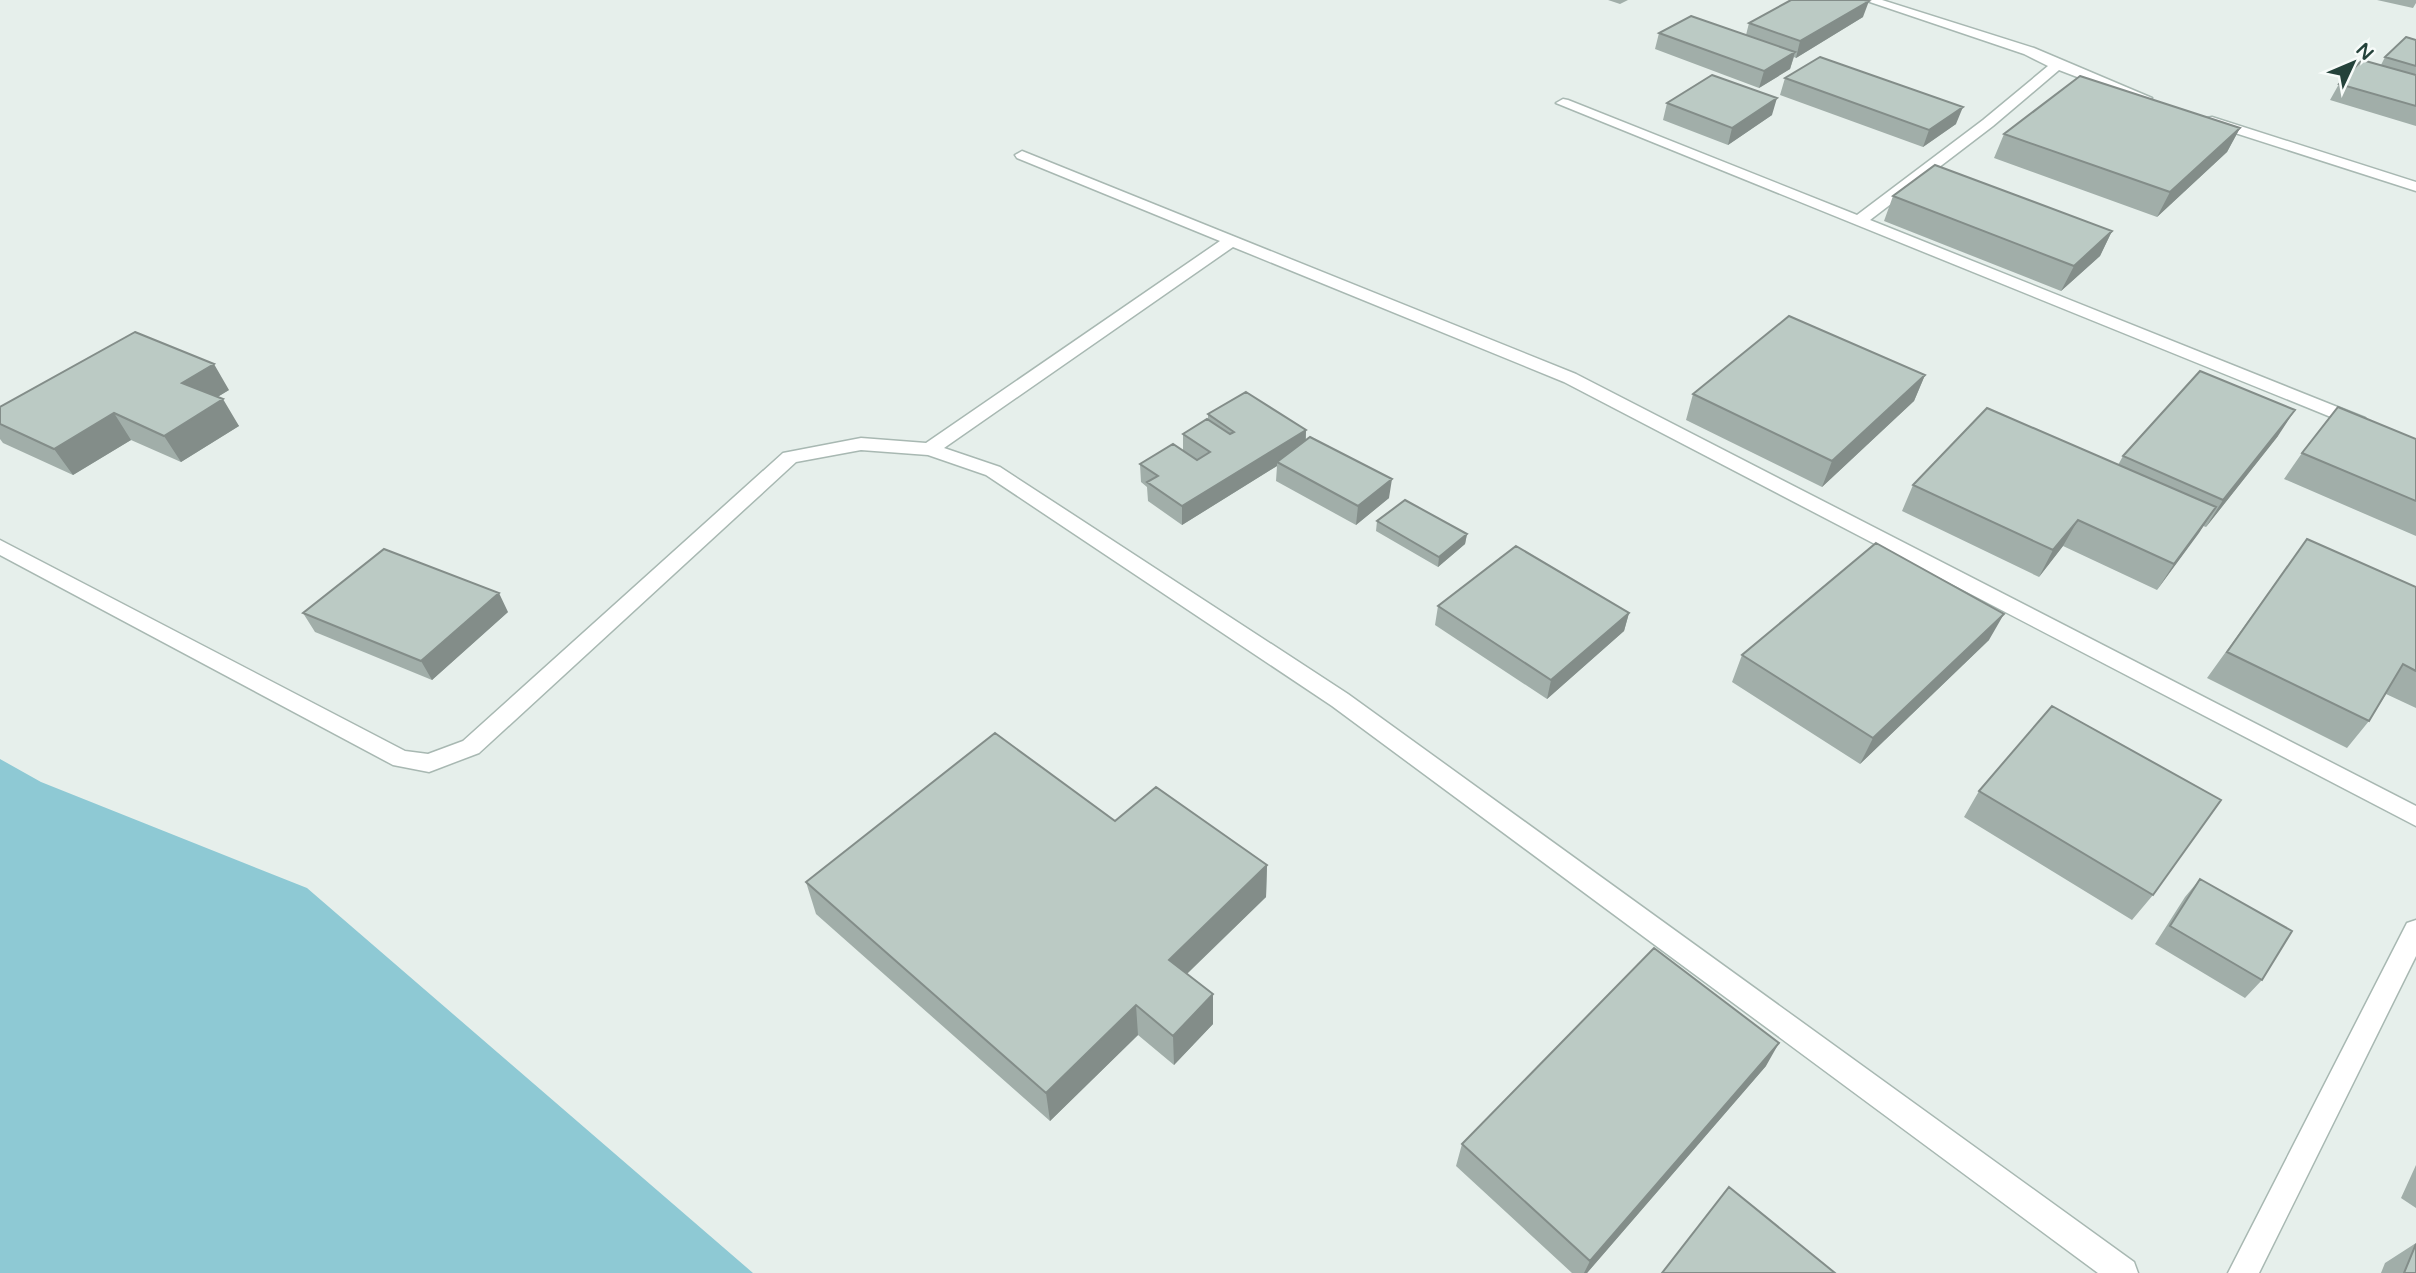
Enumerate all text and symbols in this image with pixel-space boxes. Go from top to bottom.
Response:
north arrow [2318,28,2388,98]
text: N [2351,39,2378,65]

